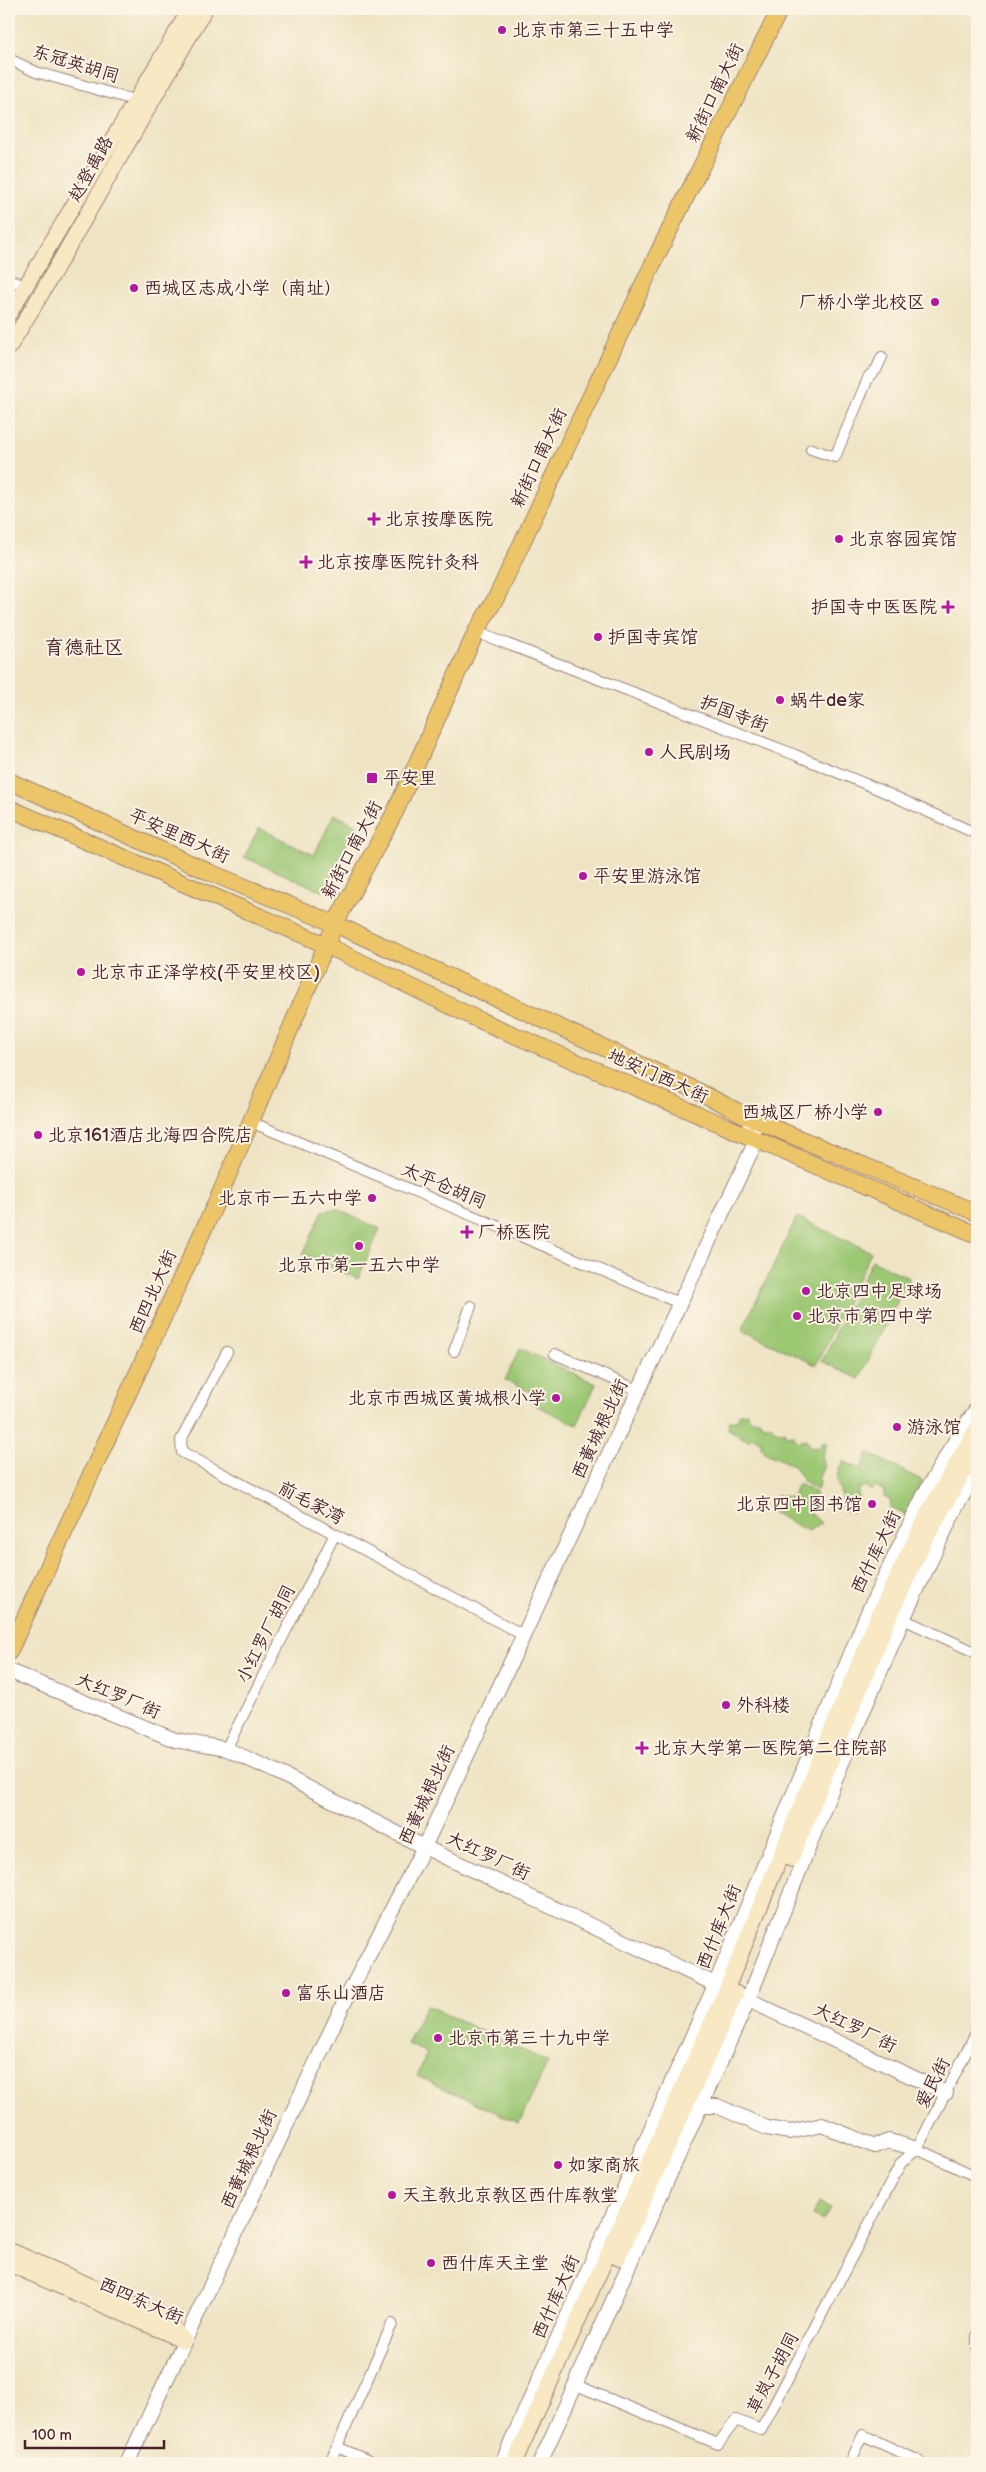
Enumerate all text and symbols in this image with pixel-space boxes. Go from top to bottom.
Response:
place label: 北京市第三十五中学 [512,20,674,41]
marker: 北京市第三十五中学 [496,24,508,36]
street label: 新街口南大街 [682,40,748,146]
street label: 东冠英胡同 [30,41,122,87]
street label: 赵登禹路 [64,132,118,206]
place label: 西城区志成小学（南址） [144,278,342,299]
marker: 西城区志成小学（南址） [128,282,140,294]
place label: 厂桥小学北校区 [799,292,925,313]
marker: 厂桥小学北校区 [929,296,941,308]
street label: 新街口南大街 [507,405,571,511]
place label: 北京按摩医院 [385,509,493,530]
marker: 北京按摩医院 [367,512,381,526]
place label: 北京容园宾馆 [849,529,957,550]
marker: 北京容园宾馆 [833,533,845,545]
place label: 北京按摩医院针灸科 [317,552,479,573]
marker: 北京按摩医院针灸科 [299,555,313,569]
place label: 护国寺中医医院 [811,597,937,618]
marker: 护国寺中医医院 [941,600,955,614]
place label: 护国寺宾馆 [608,627,698,648]
marker: 护国寺宾馆 [592,631,604,643]
district label: 育德社区 [44,636,124,660]
place label: 蜗牛de家 [790,690,865,711]
street label: 护国寺街 [697,691,771,737]
marker: 蜗牛de家 [774,694,786,706]
place label: 人民剧场 [659,742,731,763]
marker: 人民剧场 [643,746,655,758]
place label: 平安里 [383,768,437,789]
marker: 平安里 [365,771,379,785]
street label: 新街口南大街 [317,797,387,903]
street label: 平安里西大街 [125,804,233,868]
place label: 平安里游泳馆 [593,866,701,887]
marker: 平安里游泳馆 [577,870,589,882]
place label: 北京市正泽学校(平安里校区) [91,962,320,983]
marker: 北京市正泽学校(平安里校区) [75,966,87,978]
street label: 地安门西大街 [604,1044,712,1108]
place label: 西城区厂桥小学 [742,1102,868,1123]
marker: 西城区厂桥小学 [872,1106,884,1118]
place label: 北京161酒店北海四合院店 [48,1125,253,1146]
marker: 北京161酒店北海四合院店 [32,1129,44,1141]
street label: 太平仓胡同 [398,1159,490,1213]
place label: 北京市一五六中学 [218,1188,362,1209]
marker: 北京市一五六中学 [366,1192,378,1204]
place label: 厂桥医院 [478,1222,550,1243]
marker: 厂桥医院 [460,1225,474,1239]
marker: 北京市第一五六中学 [353,1240,365,1252]
street label: 西四北大街 [125,1247,181,1337]
place label: 北京市第一五六中学 [278,1255,440,1276]
place label: 北京四中足球场 [816,1281,942,1302]
marker: 北京四中足球场 [800,1285,812,1297]
place label: 北京市第四中学 [807,1306,933,1327]
marker: 北京市第四中学 [791,1310,803,1322]
street label: 西黄城根北街 [568,1376,632,1482]
place label: 北京市西城区黄城根小学 [348,1388,546,1409]
marker: 北京市西城区黄城根小学 [550,1392,562,1404]
place label: 游泳馆 [907,1417,961,1438]
marker: 游泳馆 [891,1421,903,1433]
street label: 前毛家湾 [274,1477,348,1529]
place label: 北京四中图书馆 [736,1494,862,1515]
marker: 北京四中图书馆 [866,1498,878,1510]
street label: 西什库大街 [847,1507,905,1597]
street label: 小红罗厂胡同 [232,1581,300,1687]
street label: 大红罗厂街 [72,1669,164,1723]
place label: 外科楼 [736,1695,790,1716]
marker: 外科楼 [720,1699,732,1711]
place label: 北京大学第一医院第二住院部 [653,1738,887,1759]
marker: 北京大学第一医院第二住院部 [635,1741,649,1755]
street label: 西黄城根北街 [395,1742,459,1848]
street label: 大红罗厂街 [443,1827,533,1885]
street label: 西什库大街 [692,1881,746,1973]
place label: 富乐山酒店 [296,1983,386,2004]
marker: 富乐山酒店 [280,1987,292,1999]
street label: 大红罗厂街 [810,1999,900,2057]
place label: 北京市第三十九中学 [448,2028,610,2049]
marker: 北京市第三十九中学 [432,2032,444,2044]
street label: 爱民街 [911,2054,955,2112]
street label: 西黄城根北街 [217,2106,281,2212]
place label: 如家商旅 [568,2155,640,2176]
marker: 如家商旅 [552,2159,564,2171]
place label: 天主教北京教区西什库教堂 [402,2185,618,2206]
marker: 天主教北京教区西什库教堂 [386,2189,398,2201]
street label: 西什库大街 [528,2252,584,2342]
place label: 西什库天主堂 [441,2253,549,2274]
marker: 西什库天主堂 [425,2257,437,2269]
street label: 西四东大街 [96,2273,186,2329]
street label: 草岚子胡同 [743,2328,803,2418]
scale bar [25,2417,164,2449]
text: 100 m [32,2426,72,2445]

